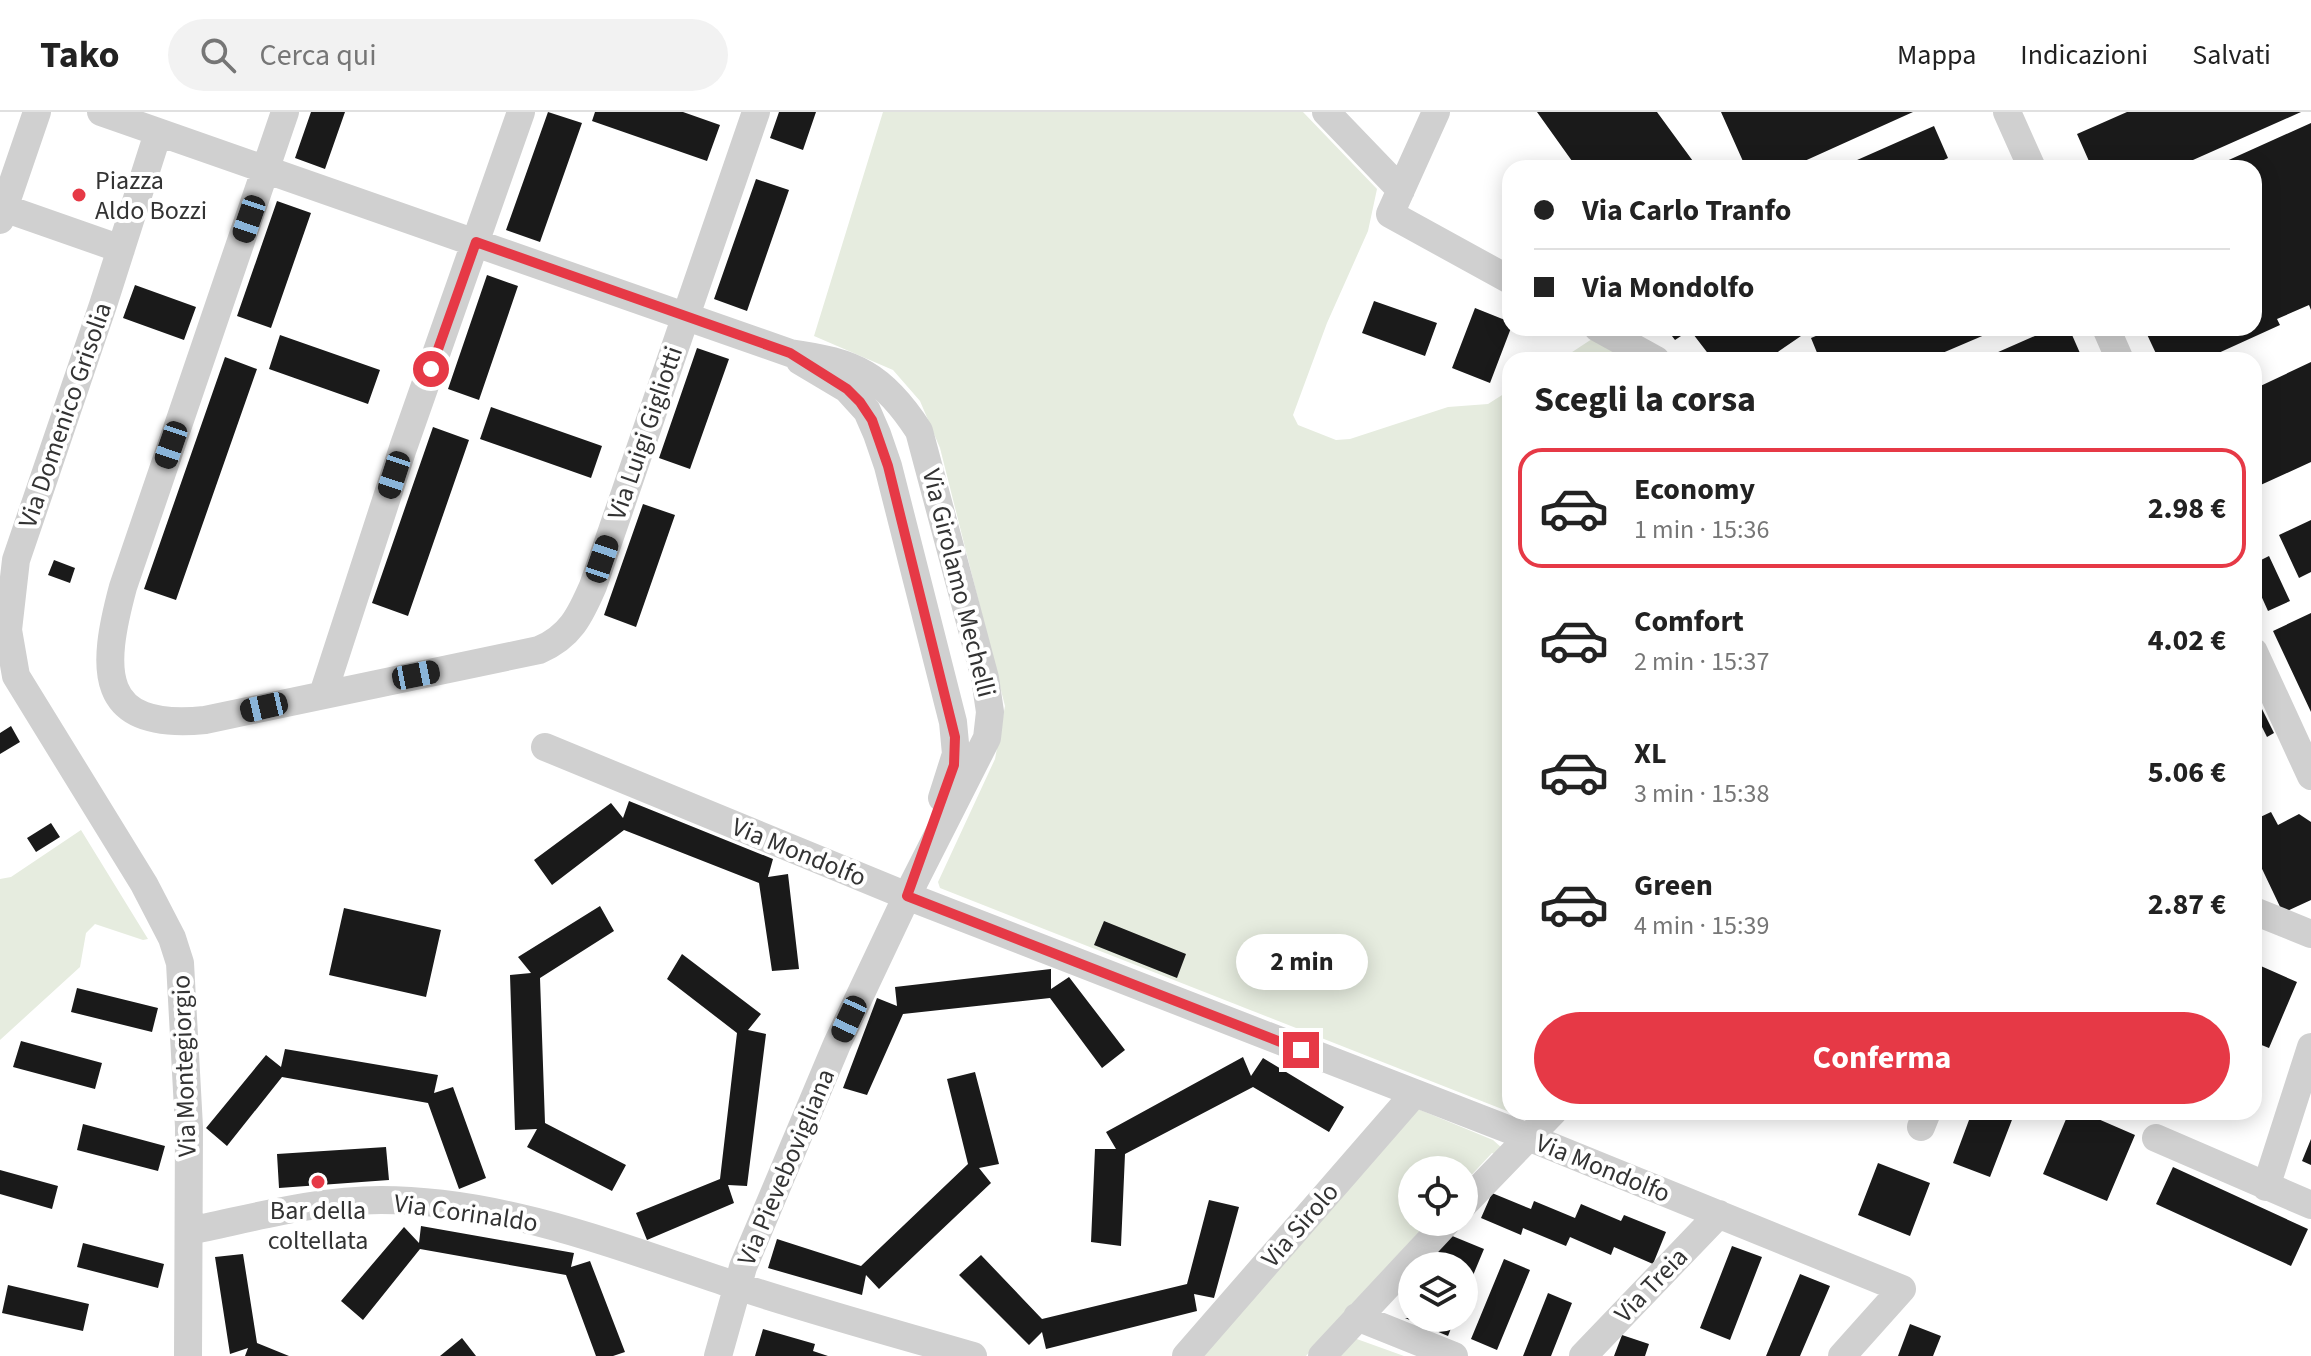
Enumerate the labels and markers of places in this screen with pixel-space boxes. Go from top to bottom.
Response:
place label: Piazza Aldo Bozzi [95,162,207,229]
marker: Piazza Aldo Bozzi [70,186,88,204]
marker: Bar della coltellata [309,1173,327,1191]
place label: Bar della coltellata [268,1192,368,1259]

